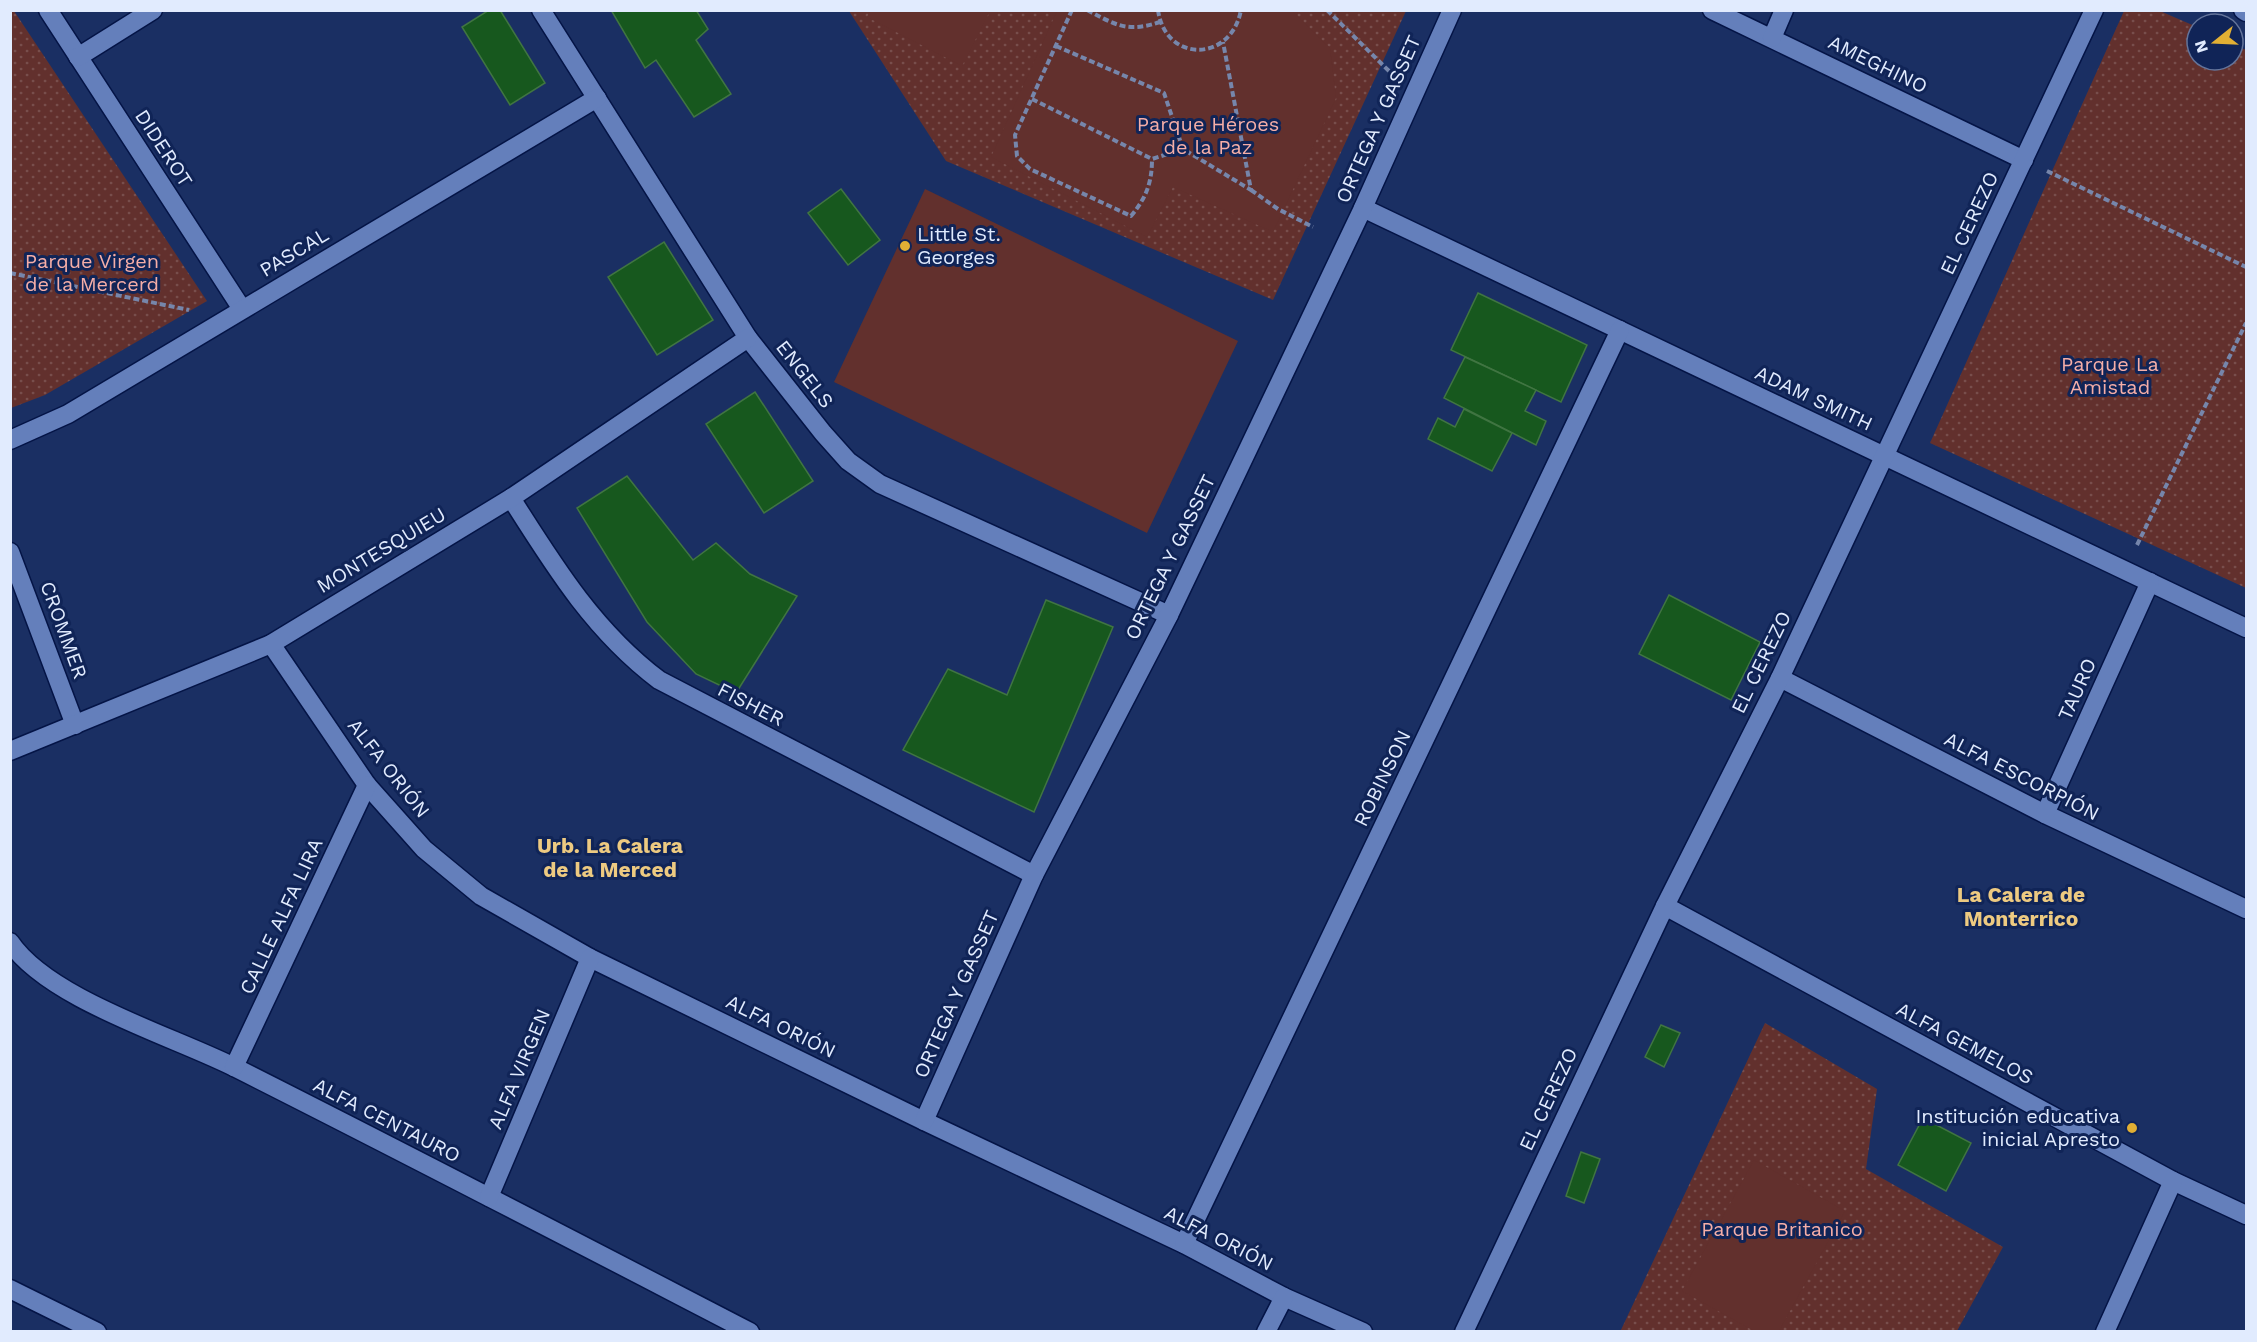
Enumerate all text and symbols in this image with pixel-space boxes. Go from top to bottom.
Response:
north arrow [2185,12,2245,72]
street label: AMEGHINO [1824,30,1932,98]
street label: ORTEGA Y GASSET [1330,32,1426,206]
text: N [2190,38,2212,55]
street label: DIDEROT [130,105,198,191]
park label: Parque Héroes de la Paz [1137,112,1279,159]
street label: EL CEREZO [1935,168,2003,278]
street label: PASCAL [255,222,333,282]
place label: Little St. Georges [917,222,1001,269]
marker: Little St. Georges [898,239,912,253]
park label: Parque Virgen de la Mercerd [25,249,159,296]
street label: ENGELS [771,335,839,413]
park label: Parque La Amistad [2061,352,2159,399]
street label: ADAM SMITH [1751,360,1877,436]
street label: ORTEGA Y GASSET [1120,471,1220,643]
street label: MONTESQUIEU [312,502,450,598]
street label: CROMMER [35,578,93,682]
street label: EL CEREZO [1726,607,1796,717]
street label: TAURO [2053,654,2101,724]
street label: FISHER [714,677,788,731]
street label: ALFA ORIÓN [343,714,435,822]
street label: ROBINSON [1348,726,1416,830]
street label: ALFA ESCORPIÓN [1941,727,2103,825]
district label: Urb. La Calera de la Merced [537,833,684,882]
street label: CALLE ALFA LIRA [234,834,328,998]
district label: La Calera de Monterrico [1957,882,2085,931]
street label: ORTEGA Y GASSET [908,907,1004,1081]
street label: ALFA ORIÓN [722,989,840,1063]
street label: ALFA GEMELOS [1892,997,2038,1089]
street label: ALFA VIRGEN [483,1005,555,1133]
street label: EL CEREZO [1514,1044,1582,1154]
street label: ALFA CENTAURO [310,1073,464,1167]
place label: Institución educativa inicial Apresto [1915,1104,2120,1151]
marker: Institución educativa inicial Apresto [2125,1121,2139,1135]
street label: ALFA ORIÓN [1161,1200,1277,1276]
park label: Parque Britanico [1701,1217,1863,1241]

